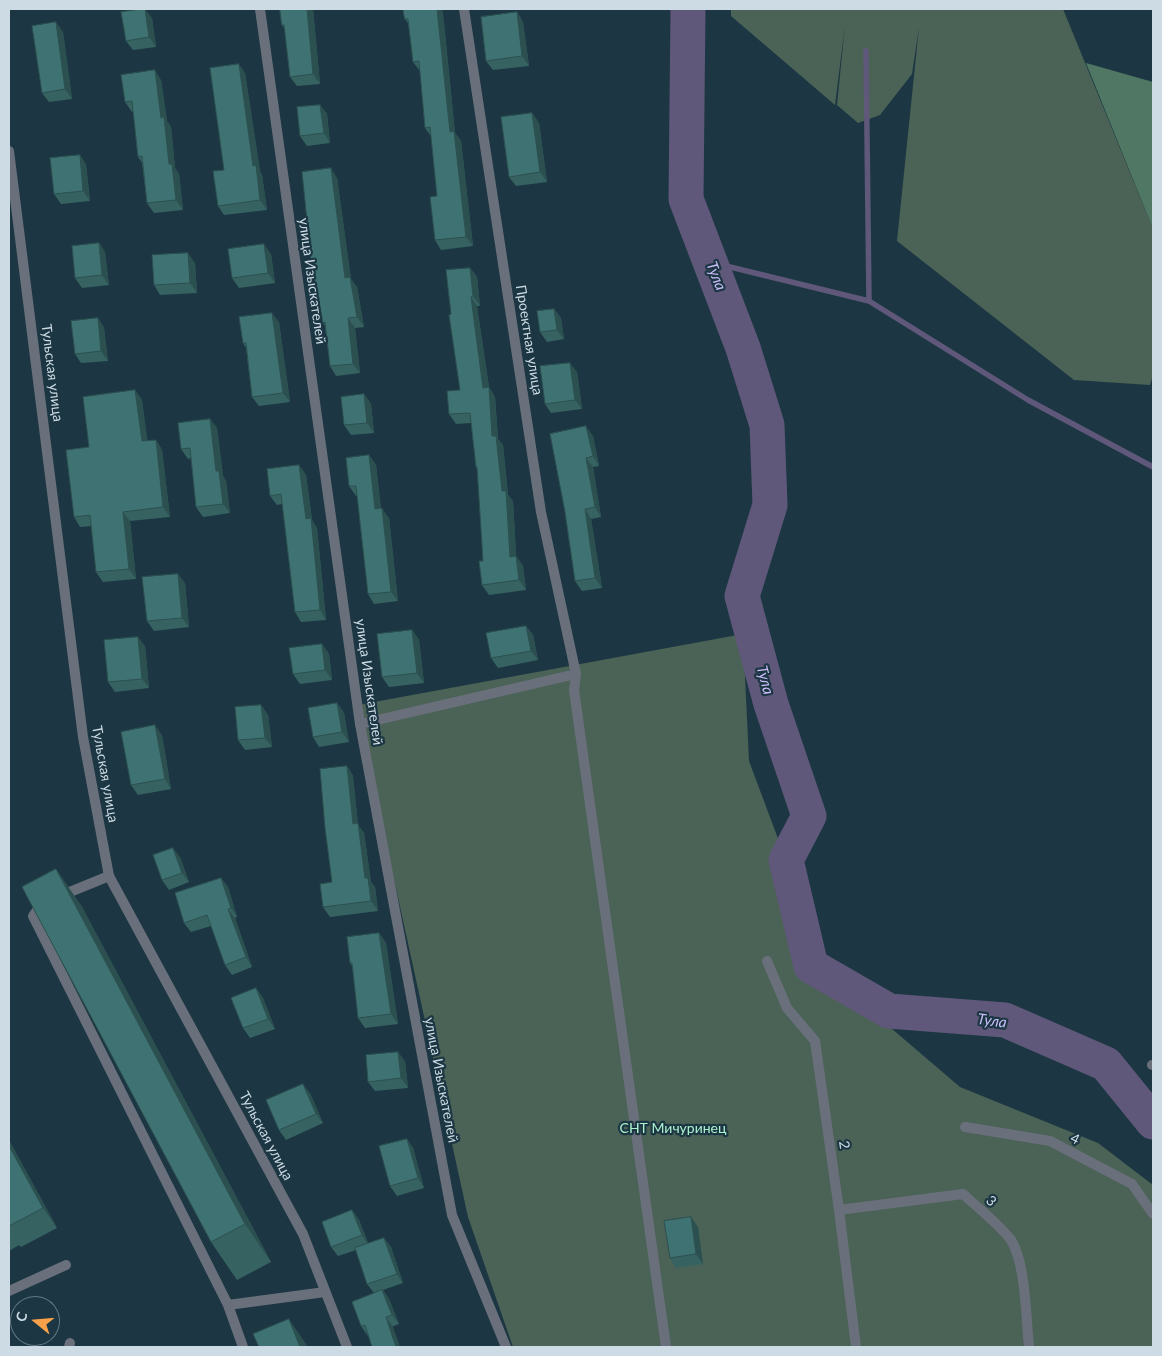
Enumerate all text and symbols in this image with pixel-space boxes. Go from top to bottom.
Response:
street label: улица Изыскателей [295,217,329,345]
water label: Тула [702,259,730,293]
street label: Проектная улица [512,284,546,396]
street label: Тульская улица [38,323,66,423]
street label: улица Изыскателей [352,618,386,746]
water label: Тула [753,664,777,696]
street label: Тульская улица [88,724,122,824]
water label: Тула [976,1010,1008,1032]
street label: улица Изыскателей [421,1016,461,1144]
street label: Тульская улица [236,1089,296,1183]
park label: СНТ Мичуринец [620,1120,726,1136]
street label: 4 [1068,1130,1082,1148]
street label: 2 [835,1140,853,1150]
street label: 3 [982,1192,1000,1210]
north arrow [10,1296,60,1346]
text: С [12,1310,31,1324]

